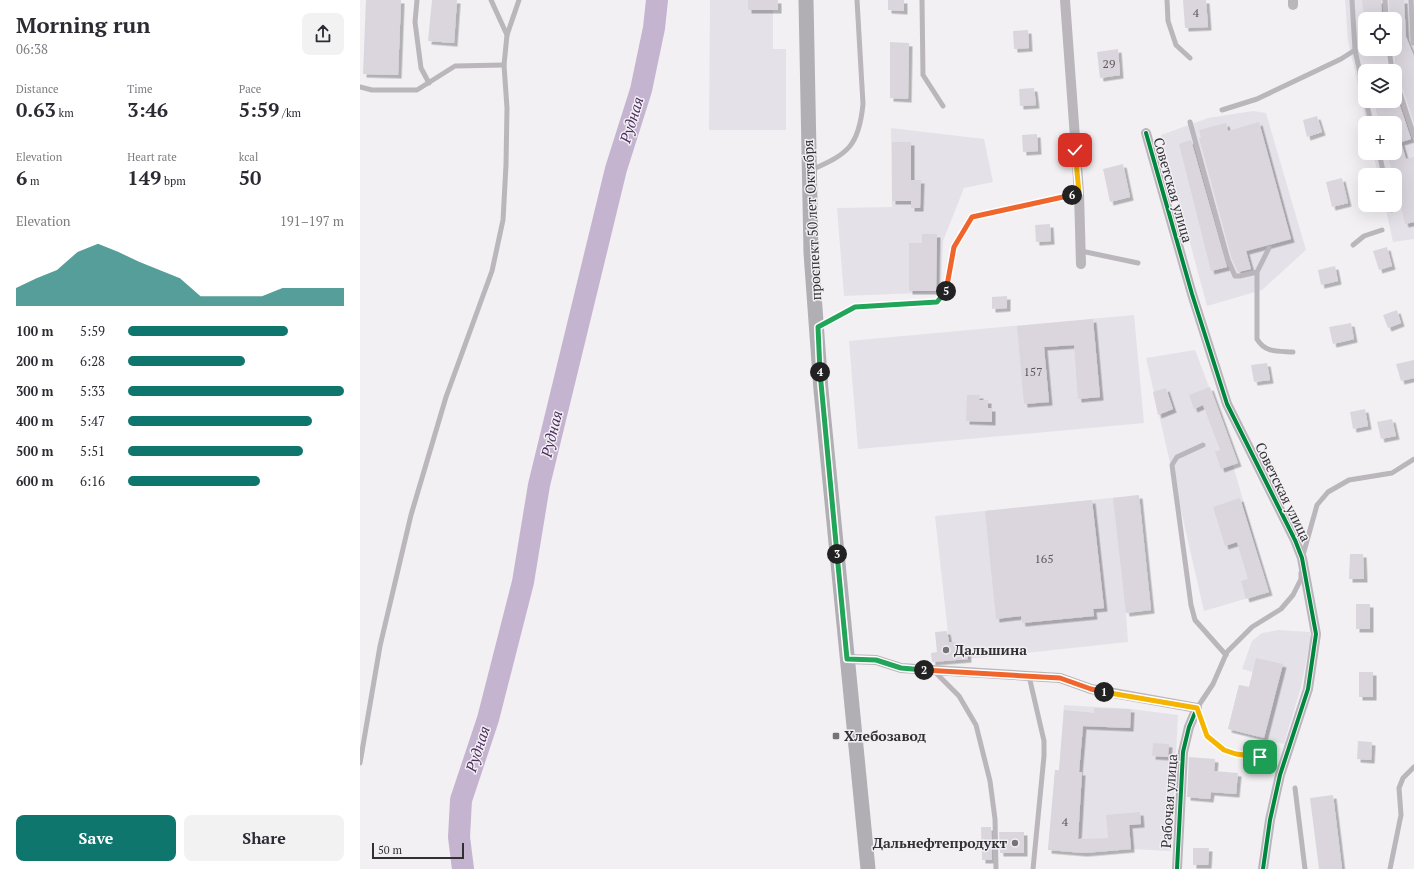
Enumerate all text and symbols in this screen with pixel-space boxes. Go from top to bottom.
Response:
house number: 4 [1193,5,1200,20]
text: Morning run [16,10,150,39]
map controls [1358,12,1402,212]
button: locate [1358,12,1402,56]
button: share [302,13,344,55]
text: 06:38 [16,40,48,58]
house number: 29 [1103,56,1115,71]
button: layers [1358,64,1402,108]
text: Distance [16,82,59,96]
text: Time [127,82,152,96]
text: Pace [239,82,261,96]
water label: Рудная [614,94,648,146]
text: 0.63 [16,96,56,123]
text: 3:46 [127,96,168,123]
text: 5:59 [239,96,279,123]
text: km [56,106,74,120]
text: /km [279,106,301,120]
button: + [1358,116,1402,160]
pin [1058,133,1092,167]
street label: Советская улица [1149,135,1198,245]
street label: проспект 50 лет Октября [798,139,825,301]
icon: check [1064,139,1086,161]
text: Elevation [16,150,62,164]
text: Heart rate [127,150,177,164]
text: kcal [239,150,258,164]
text: 6 [16,164,27,191]
text: 149 [127,164,161,191]
text: 50 [239,164,261,191]
button: − [1358,168,1402,212]
text: m [27,174,39,188]
text: bpm [161,174,186,188]
pin: 6 [1062,185,1082,205]
text: 6 [1069,188,1075,202]
text: Elevation [16,212,71,230]
text: 191–197 m [280,212,344,230]
pin: 5 [936,281,956,301]
text: 5 [943,284,949,298]
text: 100 m [16,322,54,340]
text: 5:59 [80,322,105,340]
text: 200 m [16,352,54,370]
text: 6:28 [80,352,105,370]
pin: 4 [810,362,830,382]
house number: 157 [1023,364,1043,379]
text: 4 [817,365,823,379]
text: 300 m [16,382,54,400]
text: 5:33 [80,382,105,400]
water label: Рудная [535,408,566,460]
text: 400 m [16,412,54,430]
text: 5:47 [80,412,105,430]
street label: Советская улица [1251,439,1316,545]
text: 500 m [16,442,54,460]
text: 5:51 [80,442,105,460]
text: 600 m [16,472,54,490]
text: 6:16 [80,472,105,490]
pin: 3 [827,544,847,564]
text: 3 [834,547,840,561]
house number: 165 [1034,551,1054,566]
place label: Дальшина [954,640,1027,659]
marker: Дальшина [941,645,951,655]
pin: 2 [914,660,934,680]
text: 2 [921,663,927,677]
pin: 1 [1094,682,1114,702]
text: 1 [1101,685,1107,699]
water label: Рудная [460,723,494,775]
place label: Хлебозавод [844,726,926,745]
marker: Хлебозавод [831,731,841,741]
pin [1243,740,1277,774]
icon: arrive [1249,746,1271,768]
street label: Рабочая улица [1156,753,1181,849]
house number: 4 [1062,814,1069,829]
button: Save [16,815,176,861]
button: Share [184,815,344,861]
place label: Дальнефтепродукт [873,833,1007,852]
marker: Дальнефтепродукт [1010,838,1020,848]
scale bar [372,841,464,860]
text: 50 m [378,843,402,857]

